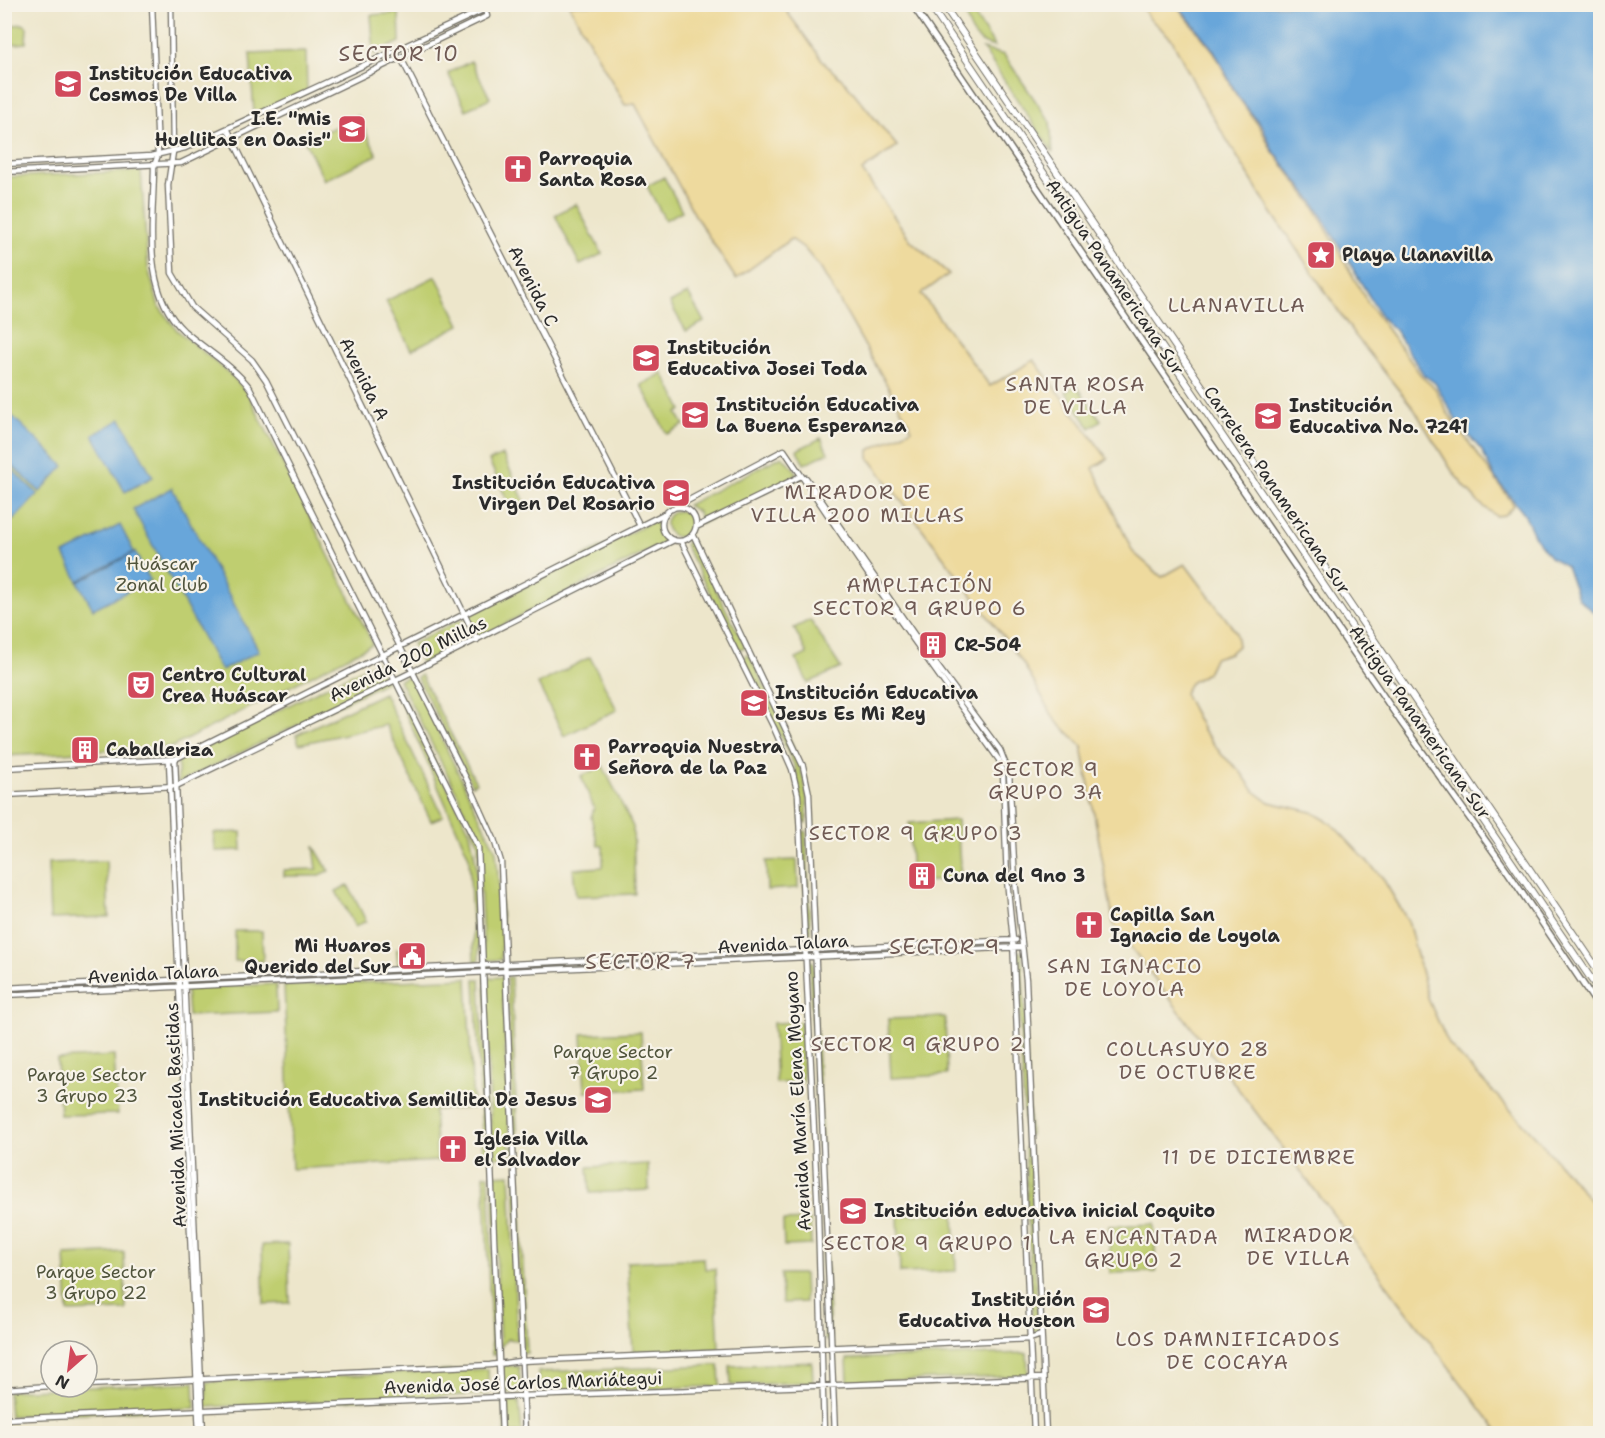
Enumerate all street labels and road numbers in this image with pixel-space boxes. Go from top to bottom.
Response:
street label: Antigua Panamericana Sur [1040,174,1190,380]
street label: Avenida C [502,241,564,331]
street label: Avenida A [334,333,394,425]
street label: Carretera Panamericana Sur [1198,381,1356,599]
street label: Avenida 200 Millas [325,610,491,708]
street label: Antigua Panamericana Sur [1344,620,1496,824]
street label: Avenida Talara [717,929,849,959]
street label: Avenida Talara [87,959,219,989]
street label: Avenida María Elena Moyano [779,970,817,1232]
street label: Avenida Micaela Bastidas [160,1002,192,1228]
street label: Avenida José Carlos Mariátegui [383,1366,663,1400]

